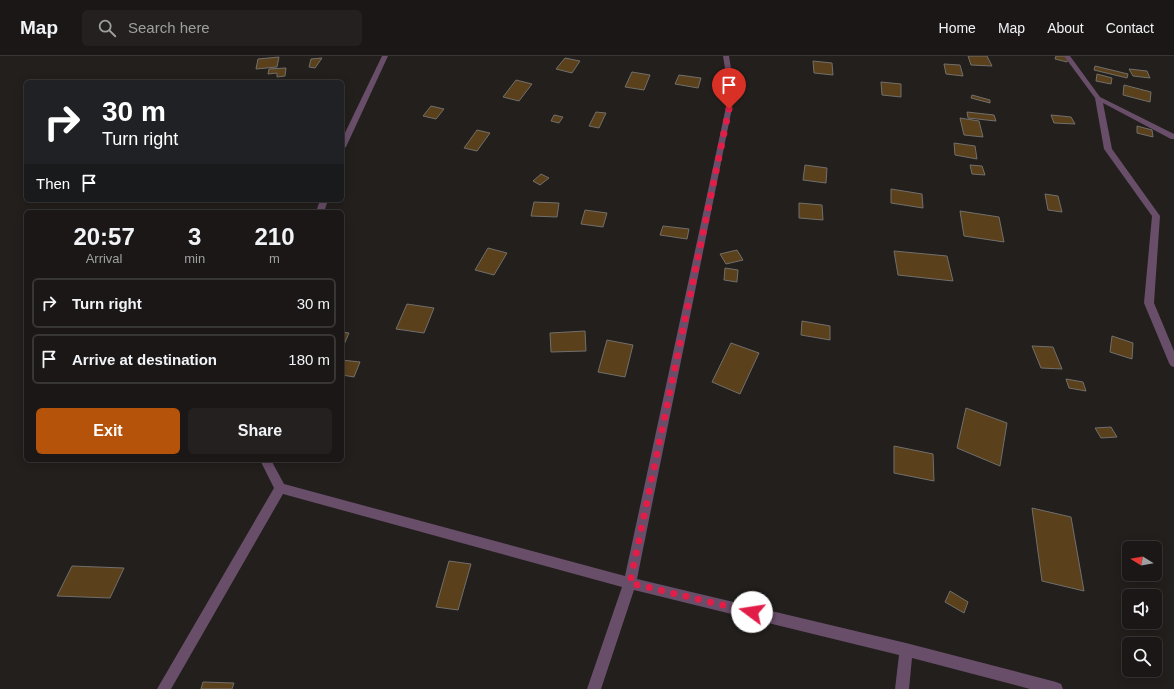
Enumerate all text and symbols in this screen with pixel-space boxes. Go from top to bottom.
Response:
search box [82,10,362,46]
text: Map [20,17,58,38]
icon: search [96,17,118,39]
text: Search here [128,19,210,36]
text: Home [939,20,976,36]
text: Map [998,20,1025,36]
text: About [1047,20,1084,36]
text: Contact [1106,20,1154,36]
pin [712,68,746,109]
icon: arrive [718,74,740,96]
icon: right [36,96,88,148]
text: 30 m [102,96,166,127]
text: Turn right [102,129,178,149]
icon: arrive [78,172,100,194]
text: Then [36,175,70,192]
text: 20:57 [73,223,135,250]
text: 3 [188,223,201,250]
text: 210 [255,223,295,250]
text: Arrival [86,251,123,266]
text: min [184,251,205,266]
text: m [269,251,280,266]
icon: right [38,292,60,314]
text: Turn right [72,295,142,312]
text: 30 m [297,295,330,312]
icon: arrive [38,348,60,370]
text: Arrive at destination [72,351,217,368]
text: 180 m [288,351,330,368]
button: Exit [36,408,180,454]
button: Share [188,408,332,454]
north arrow [1122,541,1162,581]
map controls [1122,541,1162,677]
button: sound [1122,589,1162,629]
position arrow [731,591,773,633]
button: search [1122,637,1162,677]

